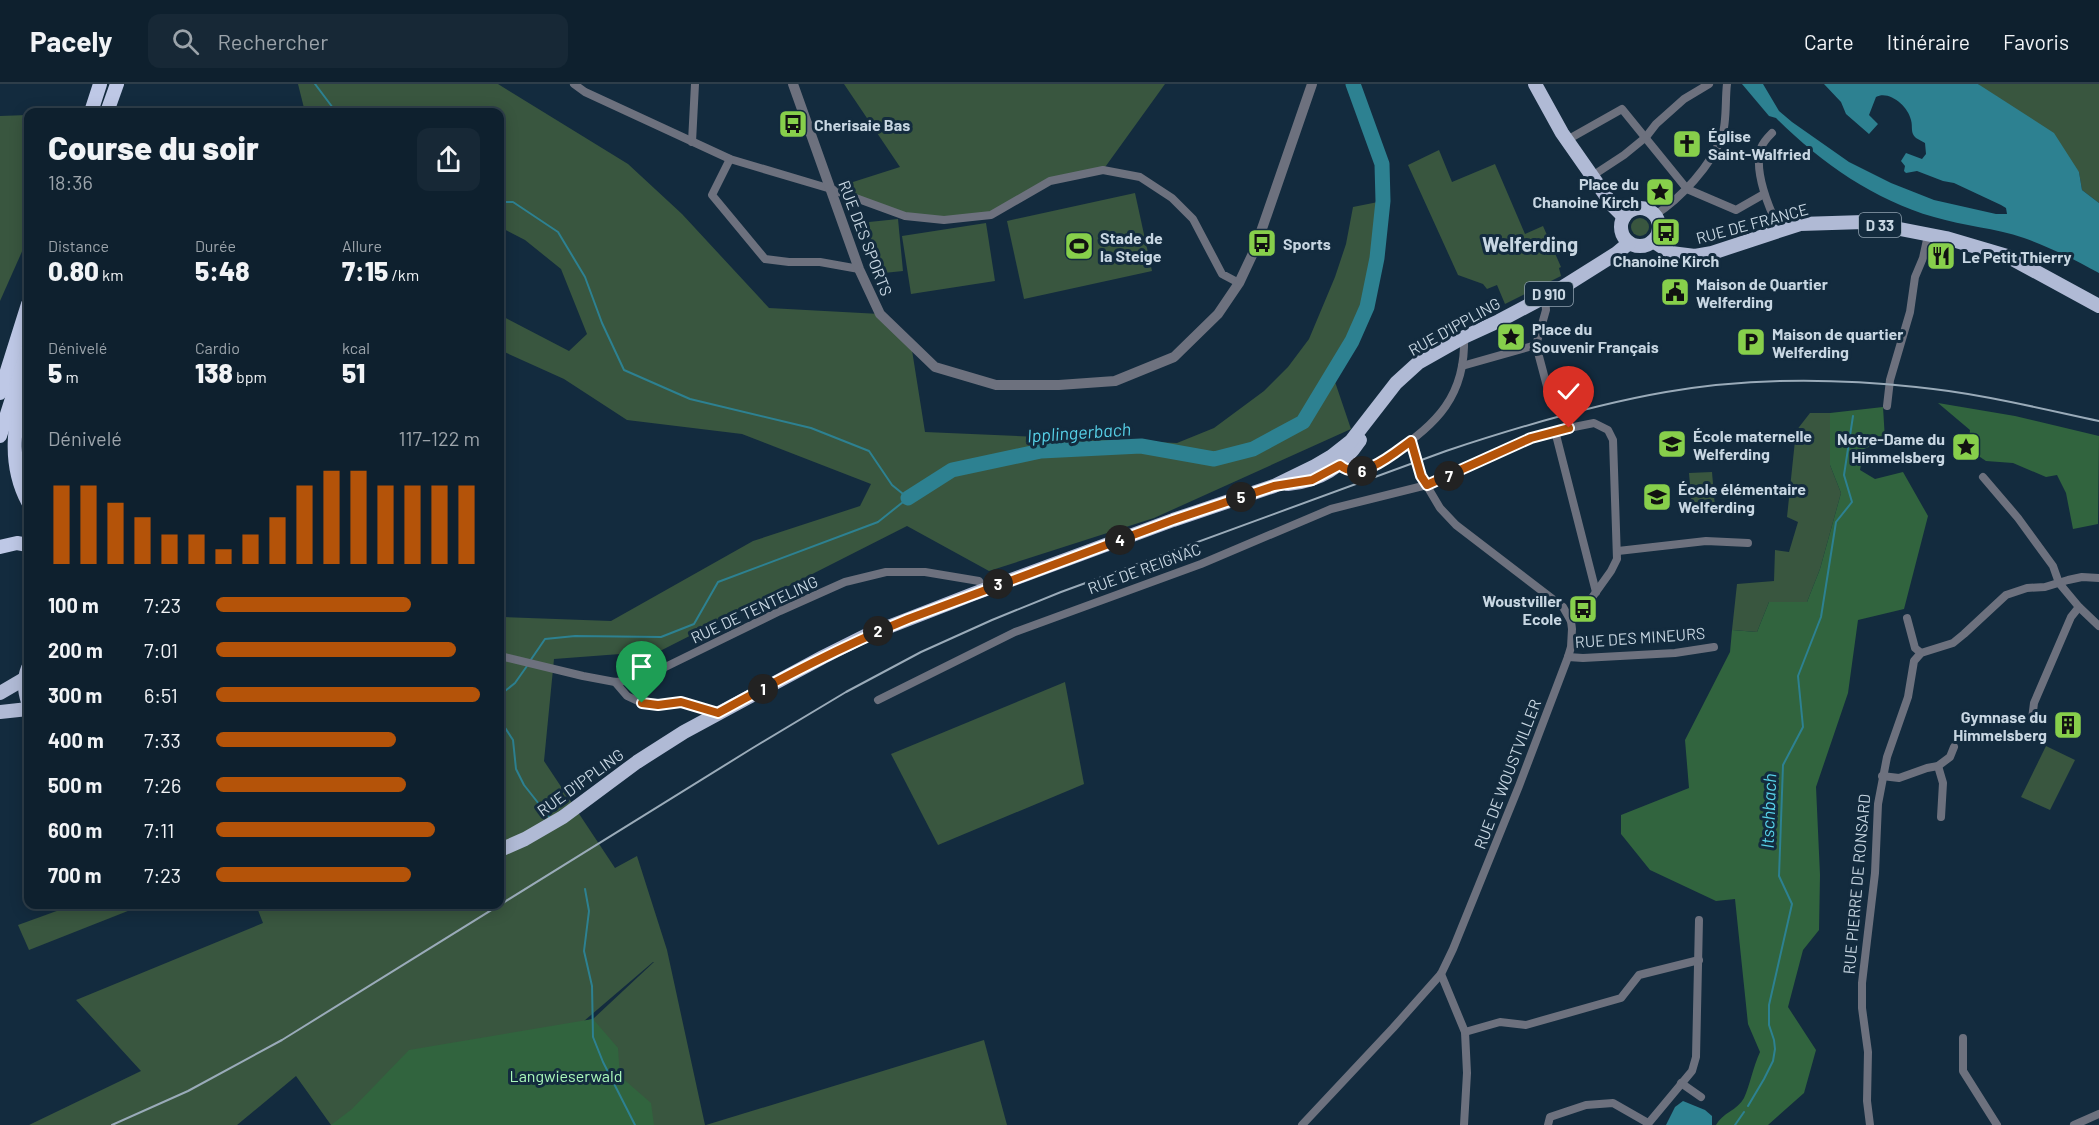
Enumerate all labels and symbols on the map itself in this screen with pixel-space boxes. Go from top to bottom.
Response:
bus stop icon: Cherisaie Bas [777,108,809,140]
place label: Cherisaie Bas [814,115,910,134]
place label: Église Saint-Walfried [1708,126,1811,163]
church icon: Église Saint-Walfried [1671,128,1703,160]
place label: Place du Chanoine Kirch [1532,174,1639,211]
place icon: Place du Chanoine Kirch [1644,176,1676,208]
street label: RUE DES SPORTS [835,178,897,298]
street label: RUE DE FRANCE [1694,199,1810,247]
road number: D 33 [1859,213,1901,237]
bus stop icon: Chanoine Kirch [1650,216,1682,248]
bus stop icon: Sports [1246,227,1278,259]
place label: Stade de la Steige [1100,228,1163,265]
sports icon: Stade de la Steige [1063,230,1095,262]
district label: Welferding [1482,232,1578,256]
place label: Sports [1283,234,1331,253]
restaurant icon: Le Petit Thierry [1925,240,1957,272]
place label: Le Petit Thierry [1962,247,2072,266]
place label: Chanoine Kirch [1613,251,1719,270]
place label: Maison de Quartier Welferding [1696,274,1828,311]
public building icon: Maison de Quartier Welferding [1659,276,1691,308]
road number: D 910 [1525,282,1573,306]
street label: RUE D'IPPLING [1405,293,1503,359]
place label: Place du Souvenir Français [1532,319,1659,356]
place icon: Place du Souvenir Français [1495,321,1527,353]
place label: Maison de quartier Welferding [1772,324,1903,361]
parking icon: Maison de quartier Welferding [1735,326,1767,358]
pin [1543,366,1594,428]
water label: Ipplingerbach [1026,417,1132,447]
place label: École maternelle Welferding [1693,426,1812,463]
school or university icon: École maternelle Welferding [1656,428,1688,460]
place label: Notre-Dame du Himmelsberg [1837,429,1945,466]
place icon: Notre-Dame du Himmelsberg [1950,431,1982,463]
pin: 6 [1347,456,1377,486]
pin: 7 [1434,461,1464,491]
place label: École élémentaire Welferding [1678,479,1806,516]
school or university icon: École élémentaire Welferding [1641,481,1673,513]
pin: 5 [1226,482,1256,512]
pin: 4 [1105,525,1135,555]
street label: RUE DE REIGNAC [1085,539,1203,597]
pin: 3 [983,569,1013,599]
street label: RUE DE TENTELING [687,571,821,647]
place label: Woustviller Ecole [1482,591,1562,628]
bus stop icon: Woustviller Ecole [1567,593,1599,625]
pin: 2 [863,616,893,646]
street label: RUE DES MINEURS [1574,623,1706,651]
pin [616,641,667,703]
pin: 1 [748,674,778,704]
street label: RUE DE WOUSTVILLER [1470,696,1544,852]
place label: Gymnase du Himmelsberg [1953,707,2047,744]
building icon: Gymnase du Himmelsberg [2052,709,2084,741]
street label: RUE D'IPPLING [533,744,627,820]
water label: Itschbach [1756,773,1780,849]
street label: RUE PIERRE DE RONSARD [1839,793,1873,975]
park label: Langwieserwald [510,1066,622,1085]

